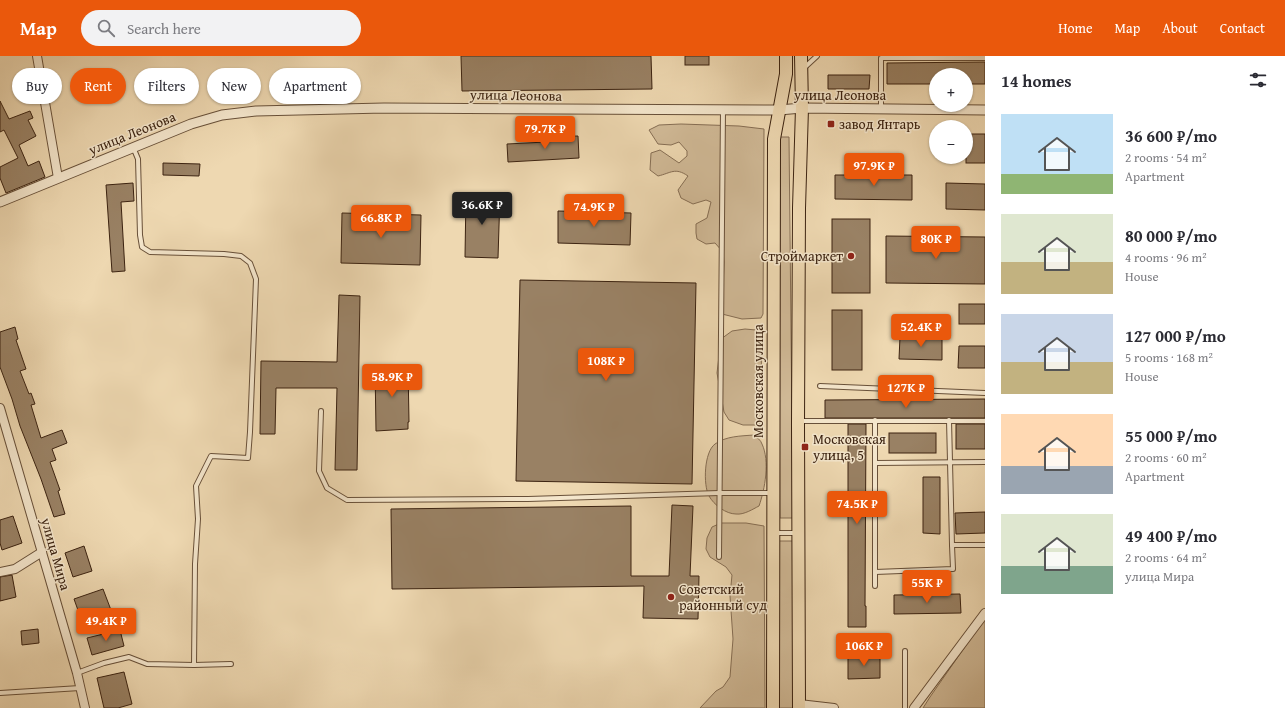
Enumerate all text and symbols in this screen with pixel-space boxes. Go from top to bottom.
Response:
search box [81,10,361,46]
text: Map [20,14,57,42]
icon: search [95,17,117,39]
text: Search here [127,18,201,39]
text: Home [1058,18,1093,38]
text: Map [1115,18,1140,38]
text: About [1162,18,1198,38]
text: Contact [1220,18,1265,38]
chip: Buy [12,68,62,104]
chip: Rent [70,68,126,104]
chip: Filters [134,68,199,104]
chip: New [207,68,261,104]
chip: Apartment [269,68,361,104]
map controls [929,68,973,164]
button: + [929,68,973,112]
text: 14 homes [1001,68,1072,93]
icon: filters [1247,69,1269,91]
street label: улица Леонова [469,84,563,106]
street label: улица Леонова [793,85,886,105]
street label: улица Леонова [85,106,179,160]
place label: завод Янтарь [839,114,921,134]
pin: 79.7K ₽ [508,116,582,150]
text: 79.7K ₽ [524,119,566,138]
marker: завод Янтарь [826,119,836,129]
button: − [929,120,973,164]
text: 36 600 ₽/mo [1125,123,1217,148]
icon: home [1033,130,1081,178]
text: 2 rooms · 54 m² [1125,148,1207,167]
pin: 97.9K ₽ [837,153,911,187]
text: 97.9K ₽ [853,156,895,175]
text: Apartment [1125,167,1185,186]
pin: 36.6K ₽ [445,192,519,226]
pin: 74.9K ₽ [557,194,631,228]
text: 36.6K ₽ [461,195,503,214]
text: 74.9K ₽ [573,197,615,216]
pin: 66.8K ₽ [344,205,418,239]
text: 66.8K ₽ [360,208,402,227]
text: 80 000 ₽/mo [1125,223,1217,248]
pin: 80K ₽ [908,226,964,260]
text: 80K ₽ [920,229,952,248]
icon: home [1033,230,1081,278]
place label: Строймаркет [761,246,843,266]
text: 4 rooms · 96 m² [1125,248,1207,267]
marker: Строймаркет [846,251,856,261]
text: House [1125,267,1159,286]
pin: 52.4K ₽ [884,314,958,348]
text: 52.4K ₽ [900,317,942,336]
text: 127 000 ₽/mo [1125,323,1226,348]
street label: Московская улица [748,324,768,438]
icon: home [1033,330,1081,378]
pin: 108K ₽ [573,348,639,382]
text: 5 rooms · 168 m² [1125,348,1213,367]
text: 108K ₽ [587,351,625,370]
pin: 58.9K ₽ [355,364,429,398]
text: 58.9K ₽ [371,367,413,386]
text: House [1125,367,1159,386]
pin: 127K ₽ [873,375,939,409]
text: 127K ₽ [887,378,925,397]
text: 55 000 ₽/mo [1125,423,1217,448]
place label: Московская улица, 5 [812,429,886,465]
icon: home [1033,430,1081,478]
marker: Московская улица, 5 [800,442,810,452]
text: 2 rooms · 60 m² [1125,448,1207,467]
text: Apartment [1125,467,1185,486]
pin: 74.5K ₽ [820,491,894,525]
text: 74.5K ₽ [836,494,878,513]
street label: улица Мира [36,515,76,593]
text: 49 400 ₽/mo [1125,523,1217,548]
icon: home [1033,530,1081,578]
text: 2 rooms · 64 m² [1125,548,1207,567]
text: улица Мира [1125,567,1194,586]
pin: 55K ₽ [899,570,955,604]
text: 55K ₽ [911,573,943,592]
place label: Советский районный суд [679,579,767,615]
marker: Советский районный суд [666,592,676,602]
pin: 49.4K ₽ [69,608,143,642]
text: 49.4K ₽ [85,611,127,630]
pin: 106K ₽ [831,633,897,667]
text: 106K ₽ [845,636,883,655]

